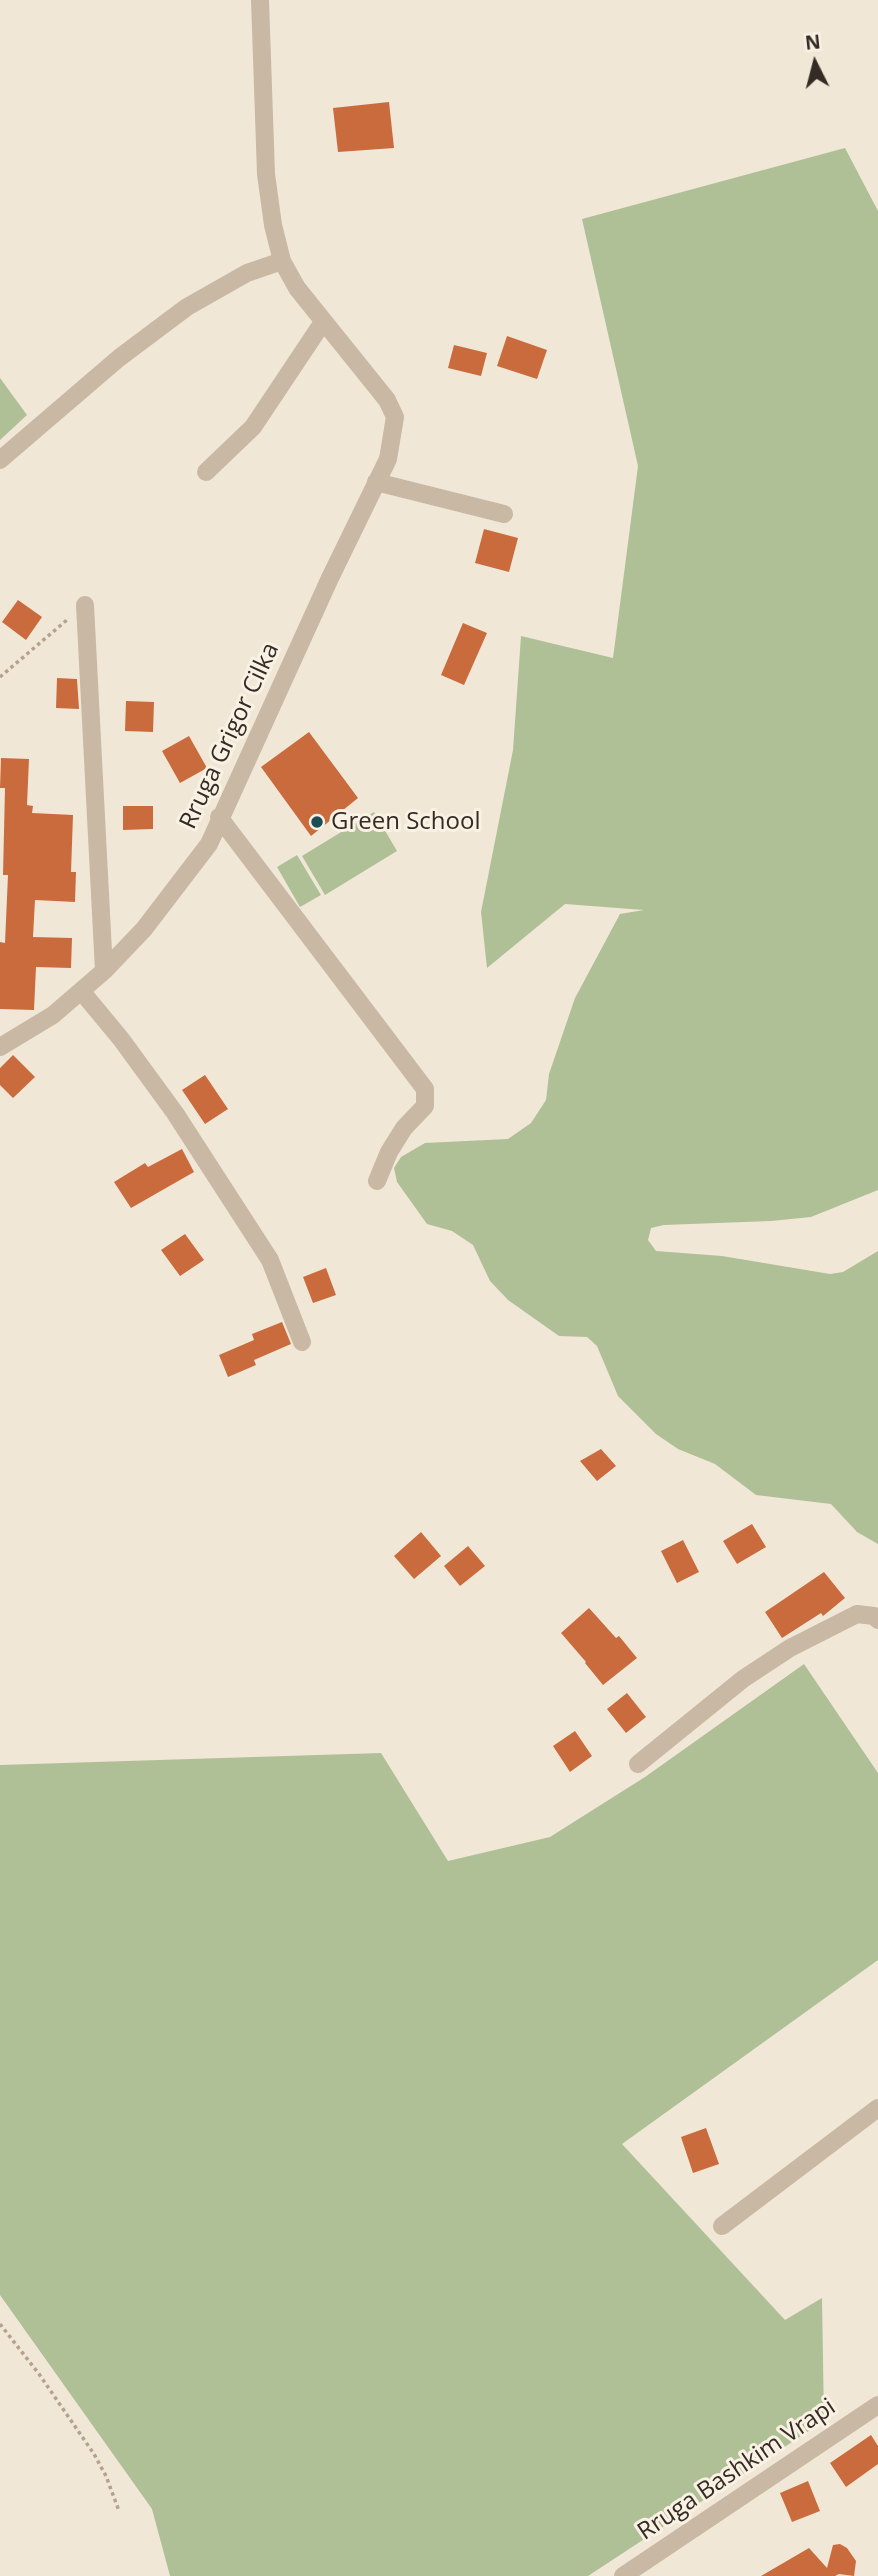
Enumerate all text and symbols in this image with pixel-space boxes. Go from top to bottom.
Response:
north arrow [780,28,850,98]
text: N [804,28,822,56]
street label: Rruga Grigor Cilka [174,638,286,834]
place label: Green School [331,808,480,836]
marker: Green School [309,814,325,830]
street label: Rruga Bashkim Vrapi [633,2393,841,2547]

